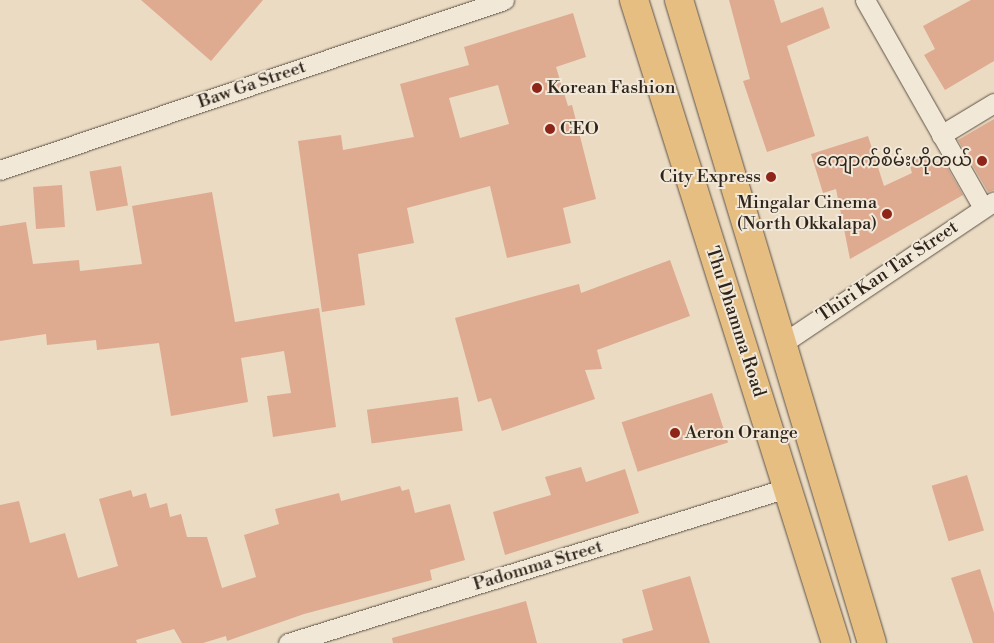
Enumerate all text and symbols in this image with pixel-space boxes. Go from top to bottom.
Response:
street label: Baw Ga Street [195,56,309,114]
place label: Korean Fashion [547,77,676,99]
marker: Korean Fashion [531,82,543,94]
place label: CEO [560,118,599,140]
marker: CEO [544,123,556,135]
place label: ကျောက်စိမ်းဟိုတယ် [816,150,972,172]
marker: ကျောက်စိမ်းဟိုတယ် [976,155,988,167]
place label: City Express [660,166,761,188]
marker: City Express [765,171,777,183]
place label: Mingalar Cinema (North Okkalapa) [737,193,877,235]
marker: Mingalar Cinema (North Okkalapa) [881,208,893,220]
street label: Thiri Kan Tar Street [813,217,963,327]
street label: Thu Dhamma Road [700,244,770,400]
place label: Aeron Orange [685,422,798,444]
marker: Aeron Orange [669,427,681,439]
street label: Padomma Street [471,536,605,596]

